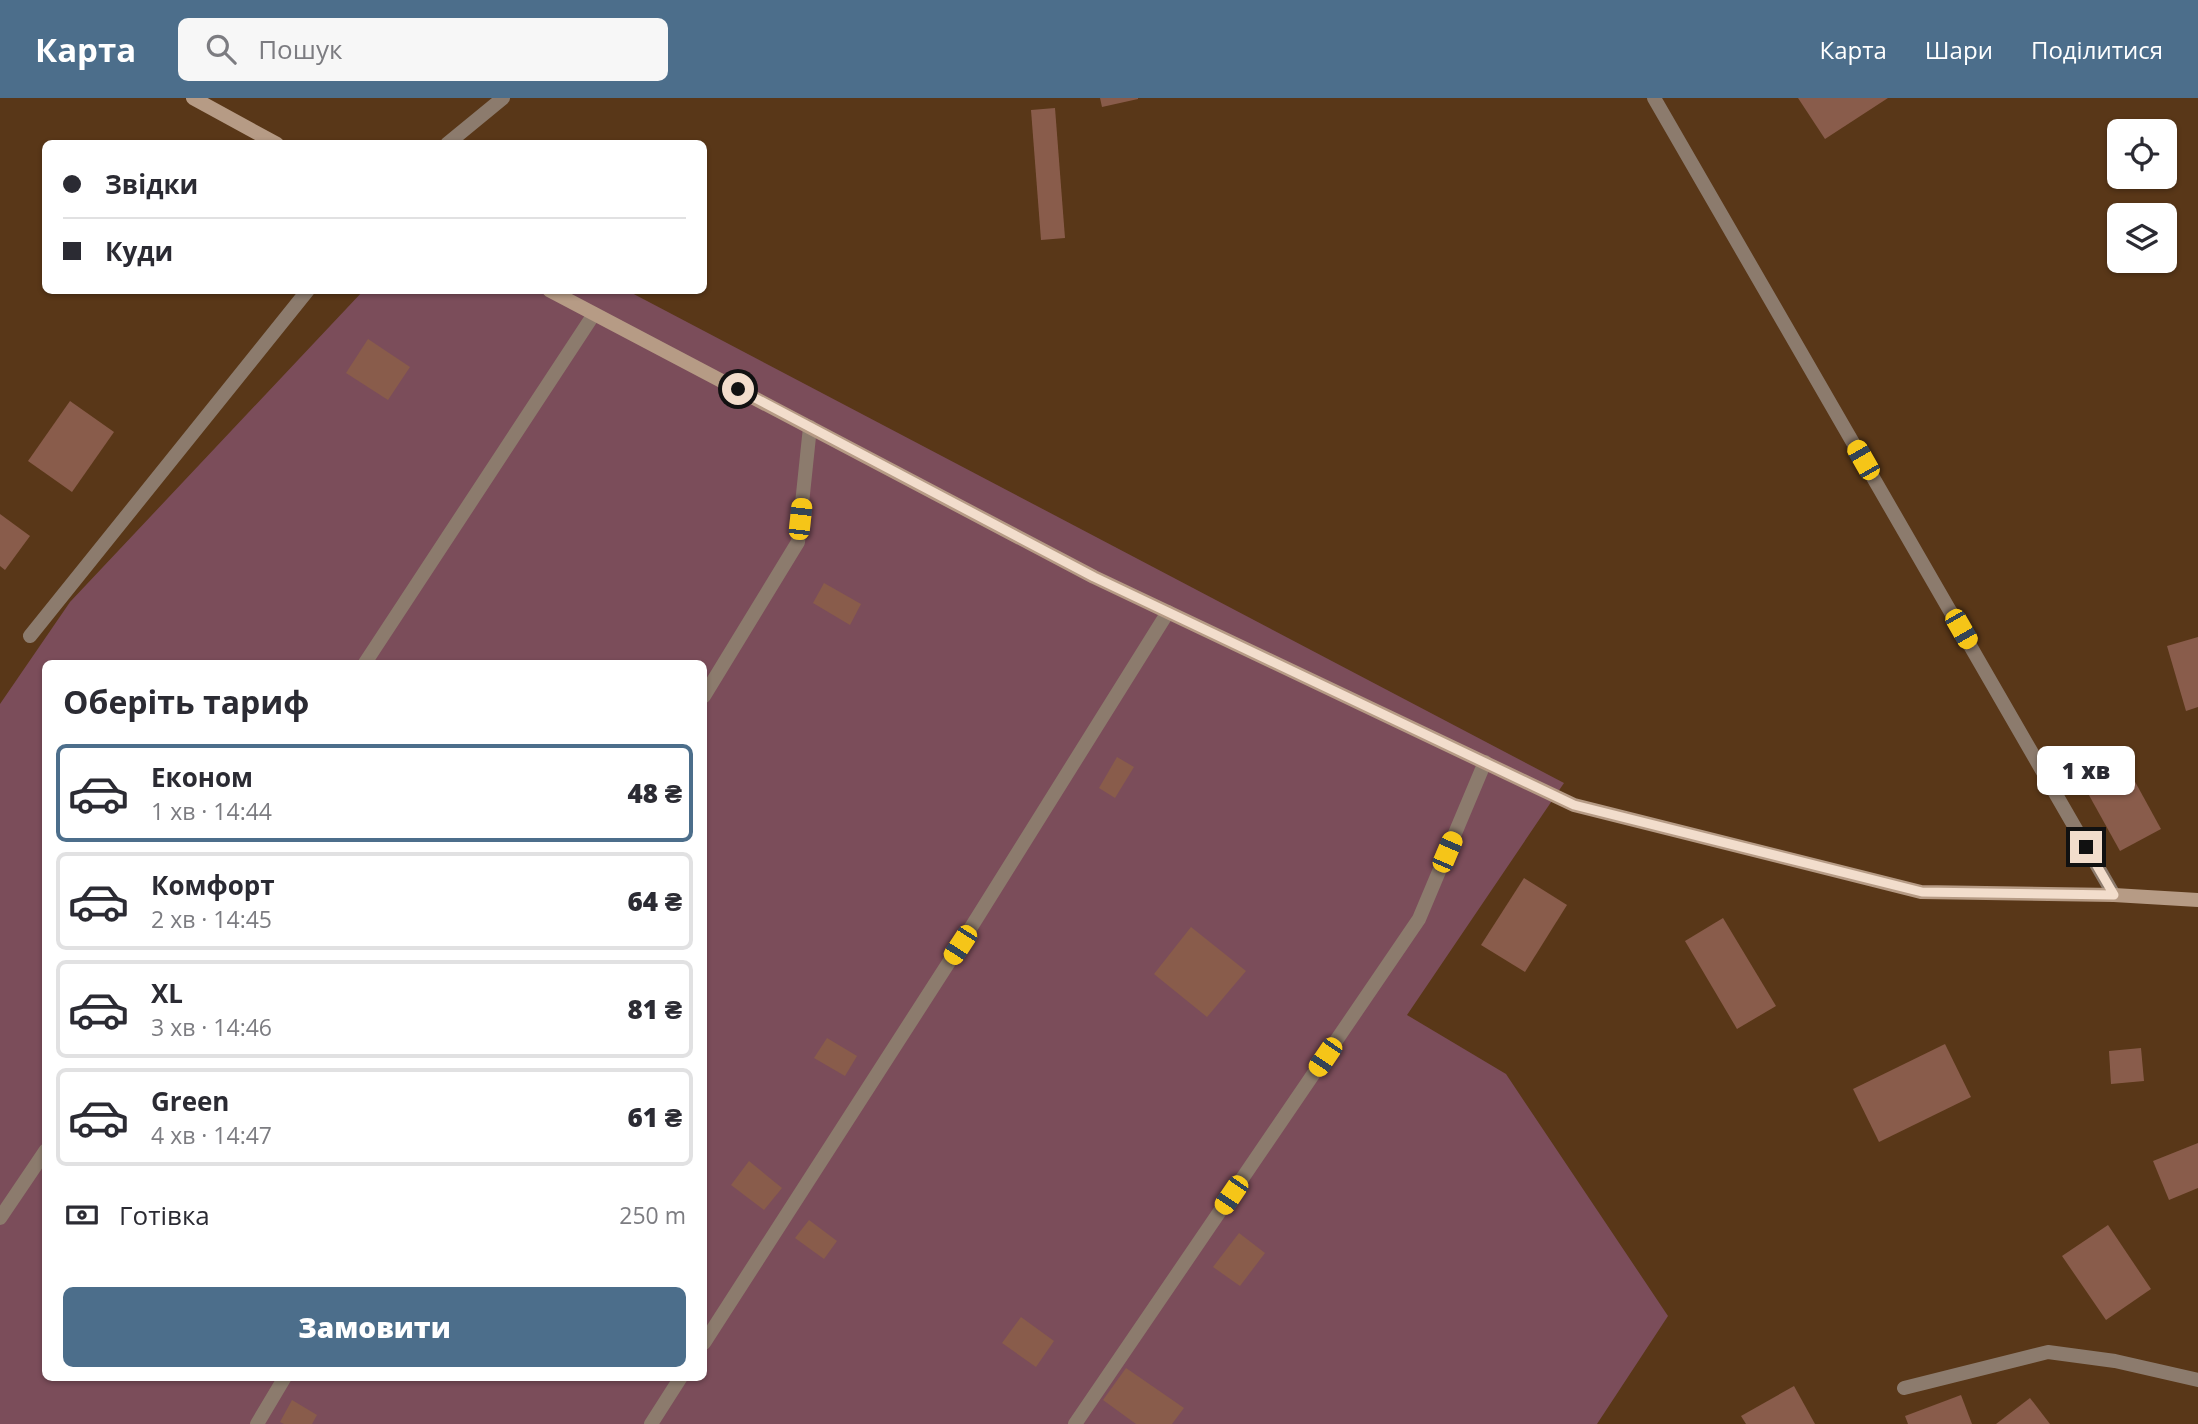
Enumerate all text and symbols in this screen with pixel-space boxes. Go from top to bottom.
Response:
search box [178,18,668,81]
text: Карта [35,27,136,72]
icon: search [202,30,240,68]
text: Пошук [258,31,342,67]
text: Карта [1820,33,1887,66]
text: Шари [1925,33,1993,66]
text: Поділитися [2031,33,2163,66]
map controls [2107,119,2177,273]
button: locate [2107,119,2177,189]
text: Звідки [105,166,198,202]
button: layers [2107,203,2177,273]
text: Куди [105,233,173,269]
route start [722,373,754,405]
car [1844,437,1883,483]
car [788,497,813,541]
car [1942,606,1981,652]
text: Оберіть тариф [63,680,309,723]
callout: 1 хв [2037,746,2135,794]
text: 1 хв [2062,754,2110,786]
text: Економ [151,759,253,795]
icon: car [67,762,130,825]
text: 48 ₴ [627,775,682,811]
text: 1 хв · 14:44 [151,795,272,827]
car [1430,829,1465,875]
route end [2070,831,2102,863]
text: Комфорт [151,867,275,903]
icon: car [67,870,130,933]
text: 64 ₴ [627,883,682,919]
text: 2 хв · 14:45 [151,903,272,935]
car [940,922,981,968]
text: XL [151,975,183,1011]
icon: car [67,978,130,1041]
text: 81 ₴ [627,991,682,1027]
text: 3 хв · 14:46 [151,1011,272,1043]
car [1305,1034,1346,1080]
text: Green [151,1083,229,1119]
icon: car [67,1086,130,1149]
text: 61 ₴ [627,1099,682,1135]
text: 4 хв · 14:47 [151,1119,272,1151]
car [1211,1172,1252,1218]
icon: cash [63,1196,101,1234]
text: Готівка [119,1197,210,1233]
text: 250 m [619,1199,686,1231]
button: Замовити [63,1287,686,1367]

